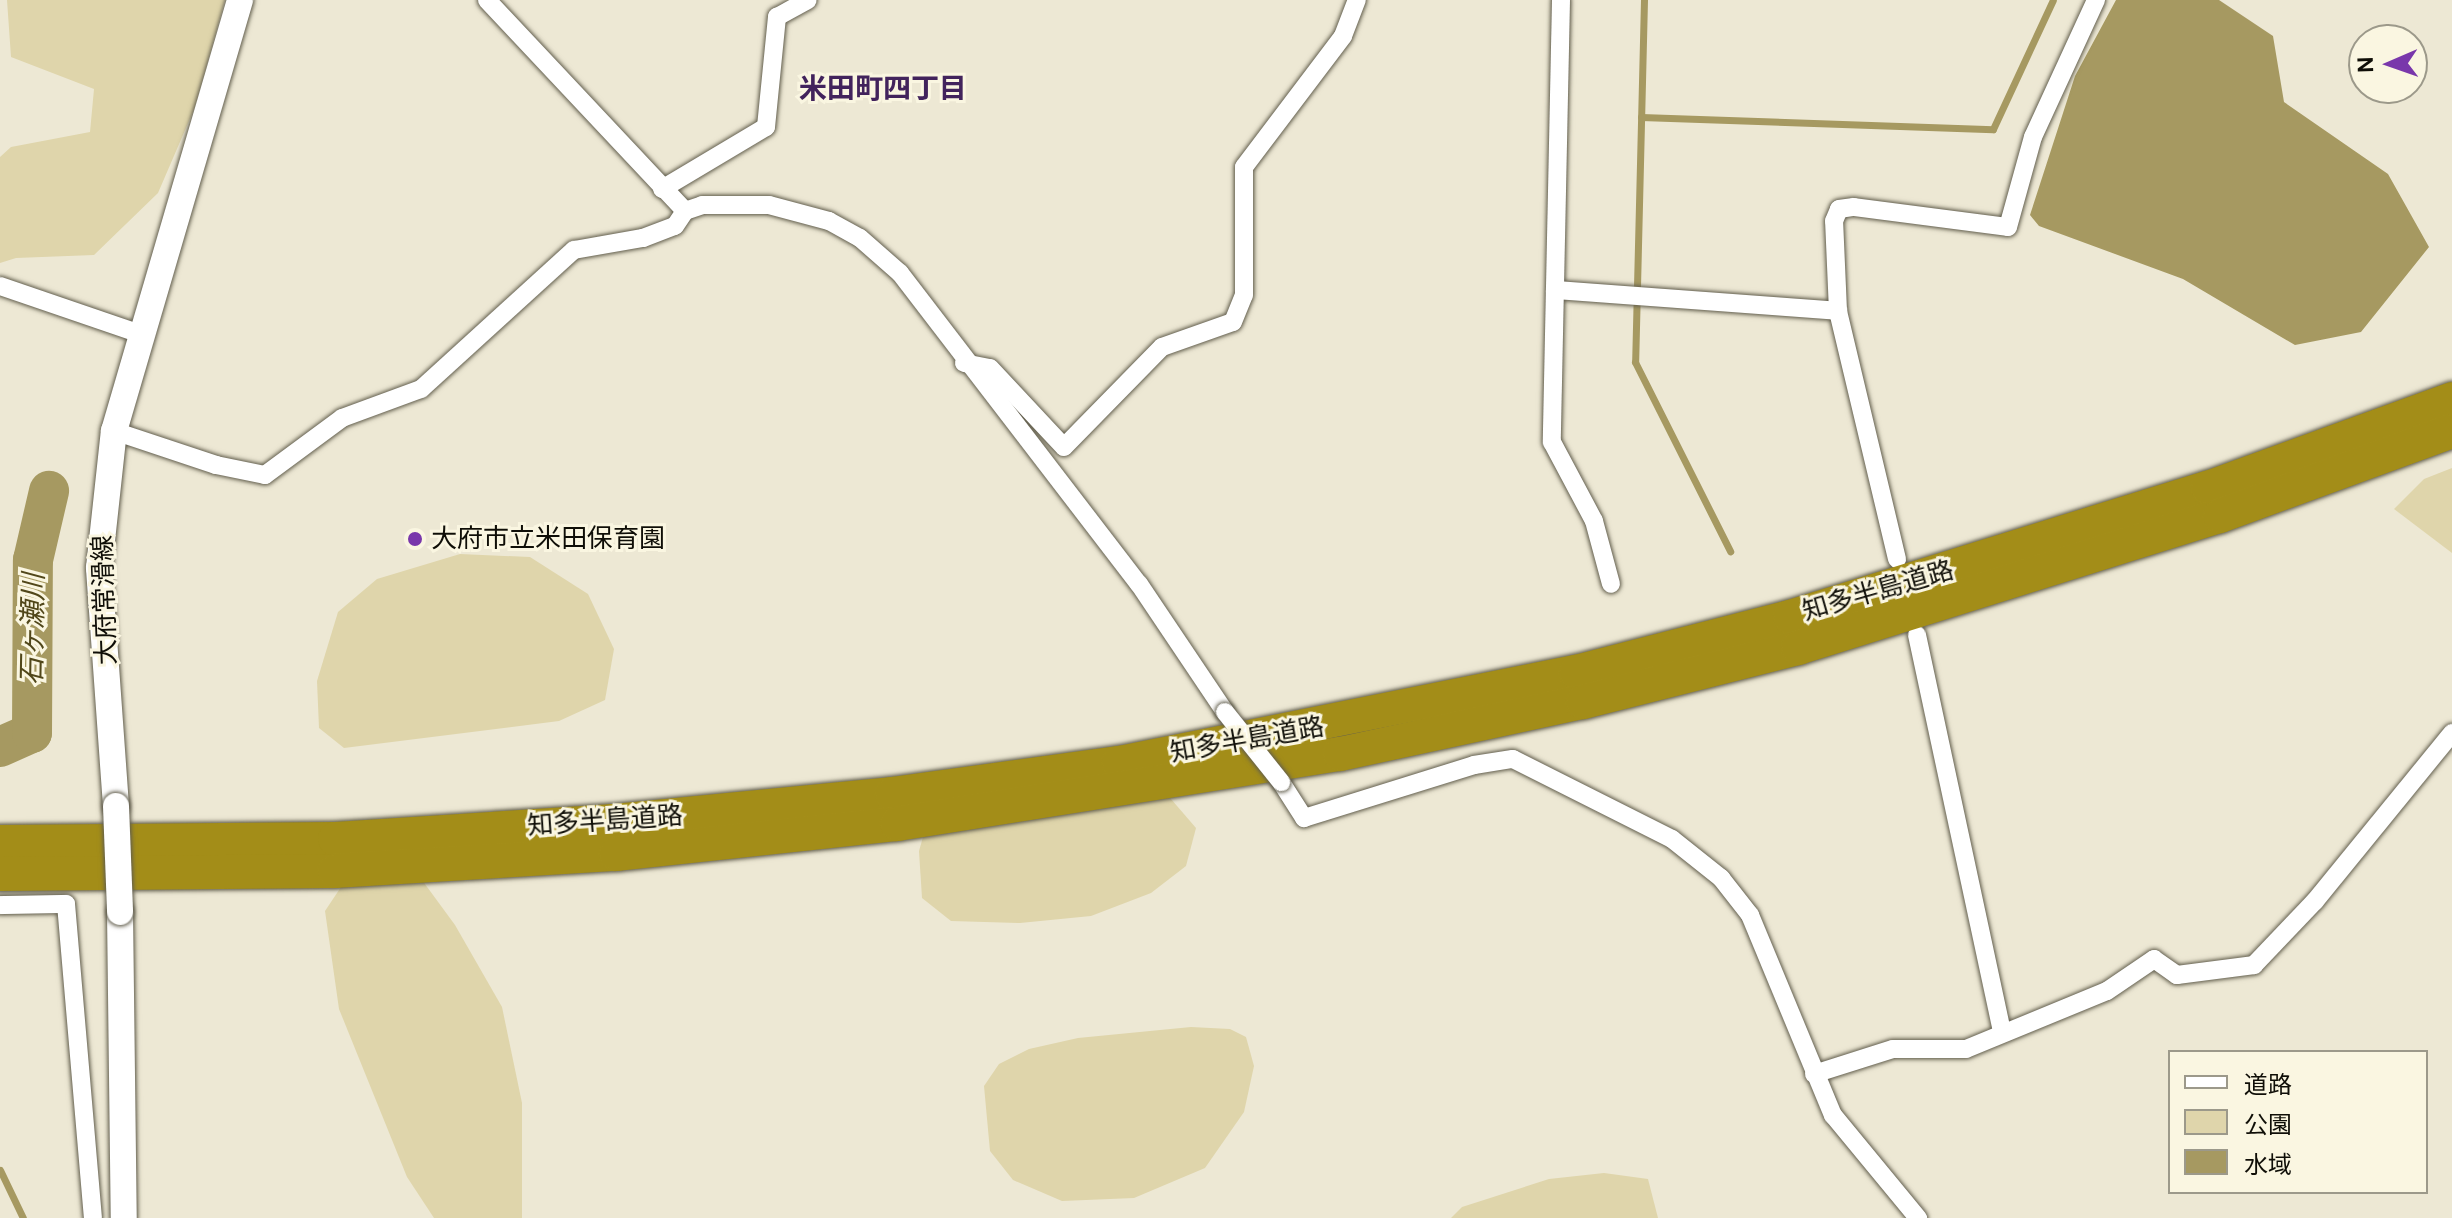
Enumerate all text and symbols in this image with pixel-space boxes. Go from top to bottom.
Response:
north arrow [2348,24,2428,104]
text: N [2351,56,2380,73]
district label: 米田町四丁目 [799,72,967,106]
place label: 大府市立米田保育園 [431,523,665,555]
marker: 大府市立米田保育園 [406,530,424,548]
street label: 大府常滑線 [87,534,123,666]
street label: 知多半島道路 [1799,555,1957,627]
water label: 石ヶ瀬川 [15,573,51,685]
street label: 知多半島道路 [1167,711,1327,769]
street label: 知多半島道路 [526,800,684,842]
legend [2168,1050,2428,1194]
text: 道路 [2244,1069,2292,1100]
text: 公園 [2244,1109,2292,1140]
text: 水域 [2244,1149,2292,1180]

